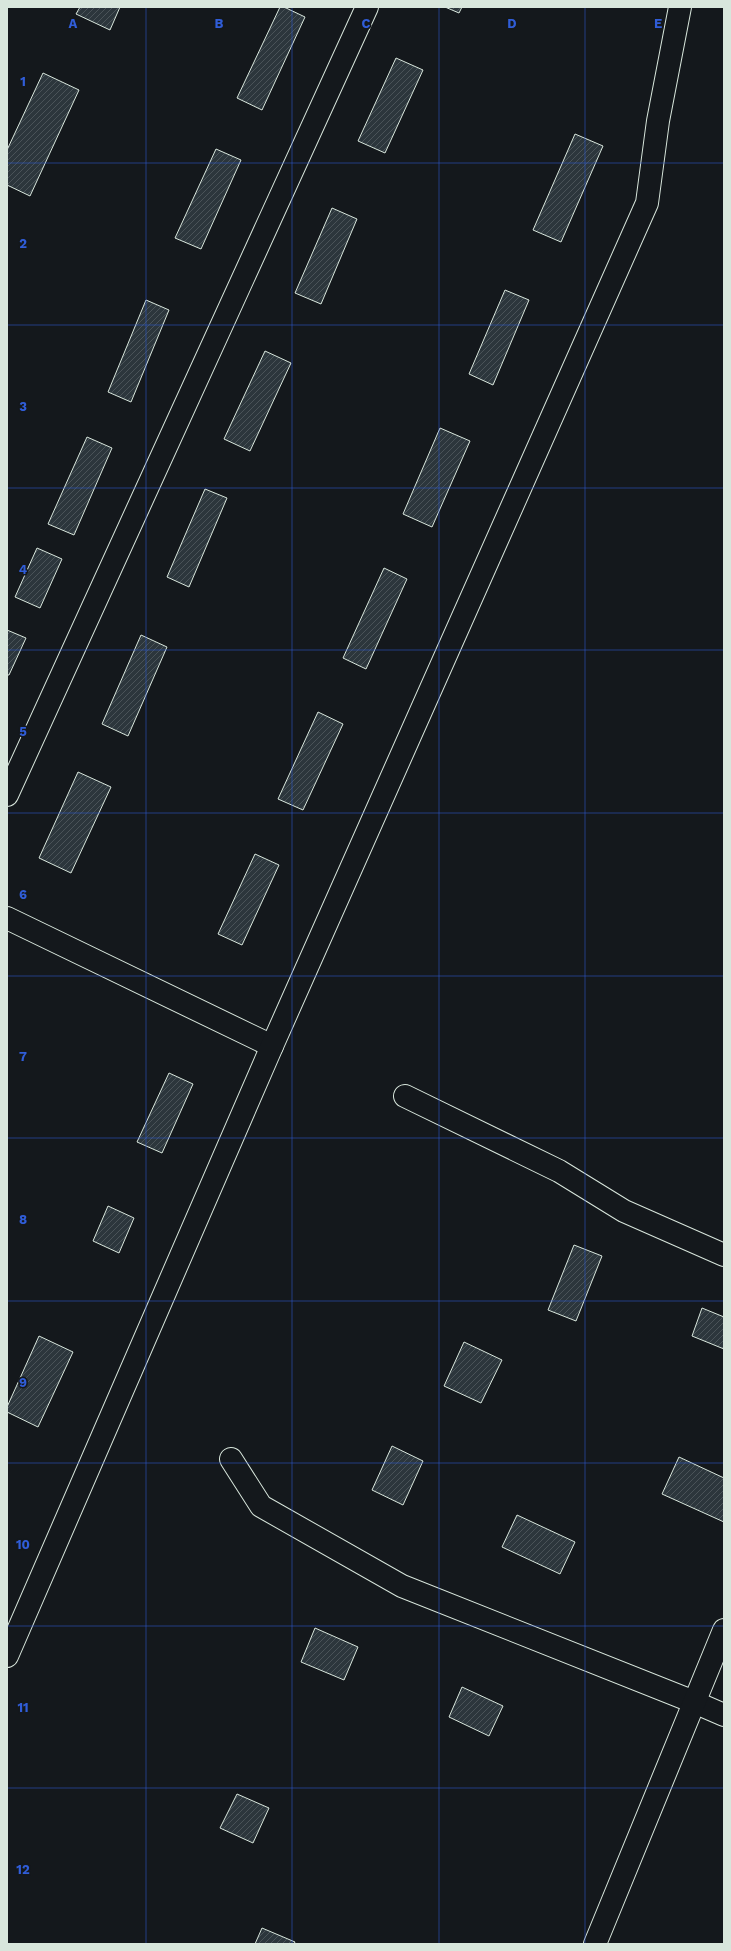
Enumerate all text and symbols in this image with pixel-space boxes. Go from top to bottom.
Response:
text: A [69,16,78,31]
text: B [215,16,224,31]
text: C [362,16,371,31]
text: D [507,16,517,31]
text: E [654,16,662,31]
text: 1 [20,74,26,89]
text: 2 [19,236,27,251]
text: 3 [19,399,27,414]
text: 4 [19,562,28,577]
text: 5 [19,724,27,739]
text: 6 [19,887,27,902]
text: 7 [19,1049,27,1064]
text: 8 [19,1212,27,1227]
text: 9 [19,1375,27,1390]
text: 10 [16,1537,30,1552]
text: 11 [17,1700,29,1715]
text: 12 [16,1862,30,1877]

